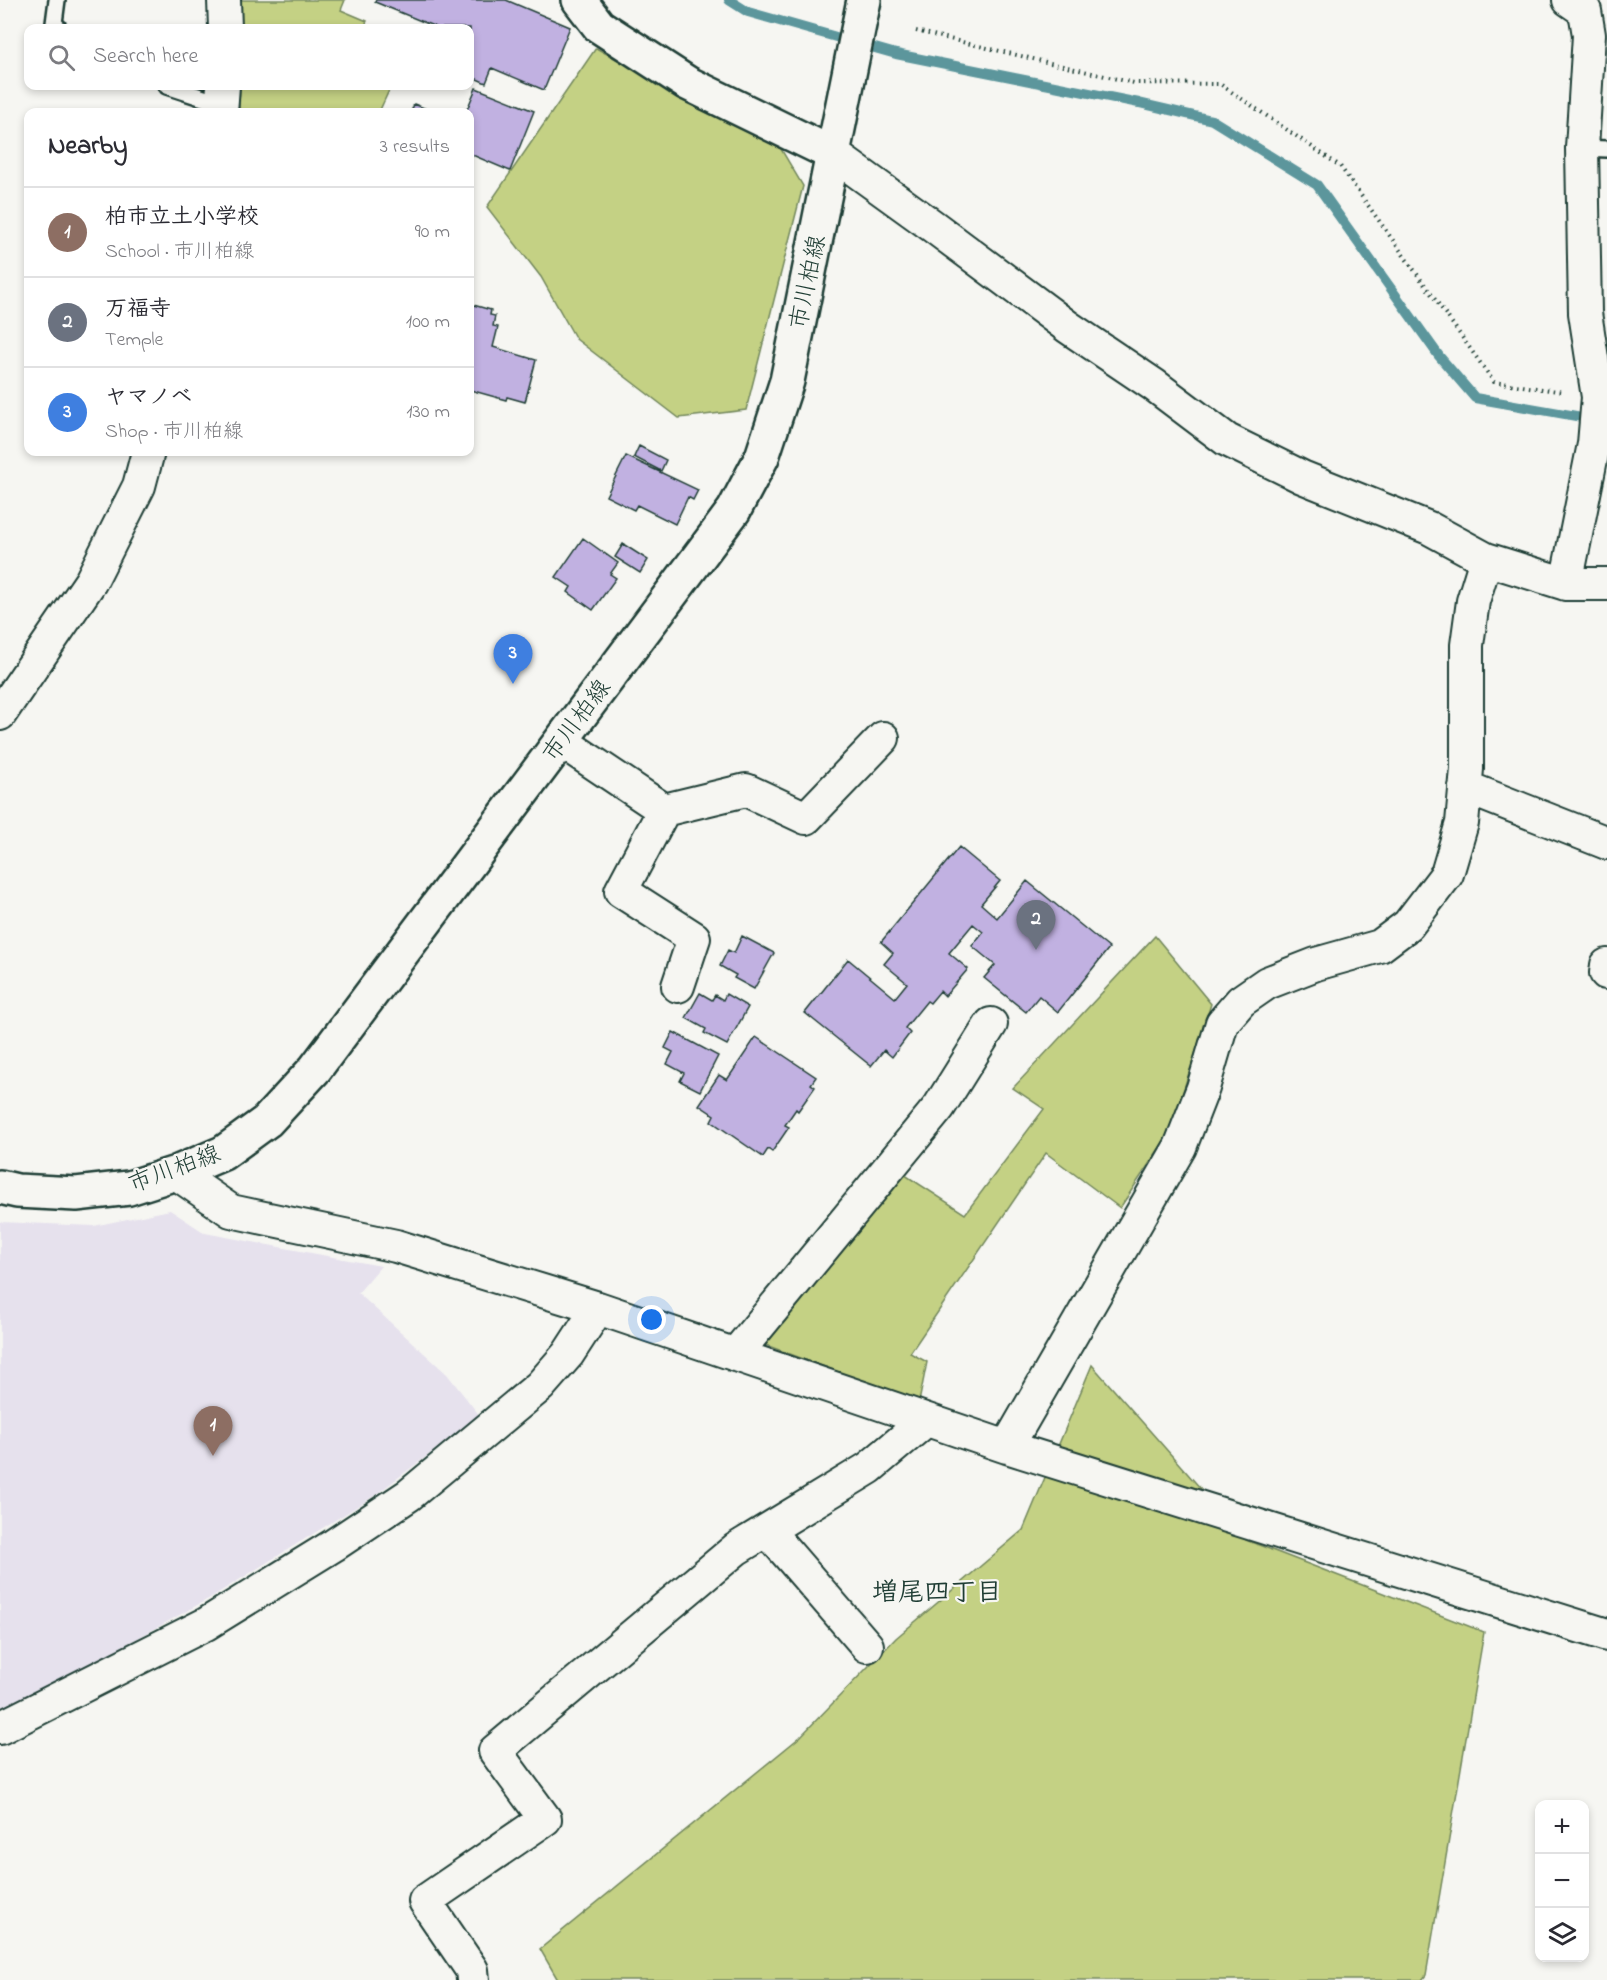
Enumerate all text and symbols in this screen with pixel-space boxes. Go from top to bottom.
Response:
search box [24,24,474,90]
icon: search [45,41,78,74]
text: Search here [93,41,198,73]
text: Nearby [48,128,127,166]
text: 3 results [380,133,450,162]
text: 柏市立土小学校 [105,202,259,234]
text: 1 [64,218,71,247]
text: 90 m [415,218,450,247]
street label: 市川柏線 [782,232,837,333]
text: School · 市川柏線 [105,238,254,267]
text: 万福寺 [105,294,171,326]
text: 2 [63,308,72,337]
text: 100 m [406,308,450,337]
text: Temple [105,326,164,355]
text: ヤマノベ [105,382,193,414]
text: 3 [63,398,72,427]
text: 130 m [406,398,450,427]
text: Shop · 市川柏線 [105,418,243,447]
pin: 3 [494,634,532,684]
street label: 市川柏線 [535,673,621,770]
pin: 2 [1016,900,1056,950]
street label: 市川柏線 [124,1137,226,1203]
your location [637,1305,666,1334]
pin: 1 [194,1406,232,1456]
district label: 増尾四丁目 [872,1575,1002,1613]
map controls [1535,1800,1589,1962]
button: + [1535,1800,1589,1854]
button: − [1535,1854,1589,1908]
button: layers [1535,1908,1589,1962]

